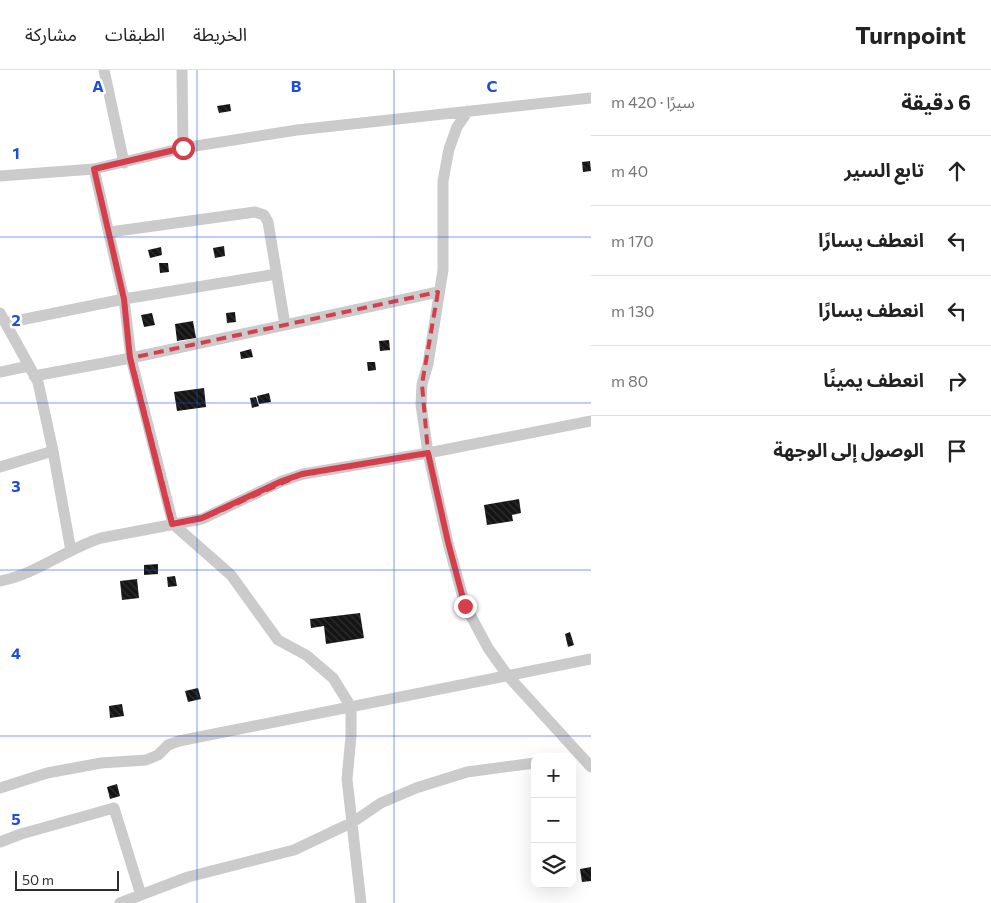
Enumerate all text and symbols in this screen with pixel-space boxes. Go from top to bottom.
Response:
text: Turnpoint [855,20,966,49]
text: مشاركة [25,23,77,45]
text: الطبقات [105,23,165,45]
text: الخريطة [193,23,247,45]
text: A [92,76,104,95]
text: B [291,76,302,95]
text: C [487,76,498,95]
text: 6 دقيقة [901,89,971,114]
text: سيرًا · 420 m [611,92,695,111]
route start [172,137,195,160]
text: 1 [12,143,20,162]
icon: ahead [943,157,971,185]
text: تابع السير [844,158,924,181]
text: 40 m [611,161,648,180]
icon: left [943,227,971,255]
text: انعطف يسارًا [818,228,924,251]
text: 170 m [611,231,654,250]
icon: left [943,297,971,325]
text: انعطف يسارًا [818,298,924,321]
text: 130 m [611,301,654,320]
text: 2 [11,310,21,329]
icon: right [943,367,971,395]
text: انعطف يمينًا [823,368,924,391]
text: 80 m [611,371,648,390]
icon: arrive [943,437,971,465]
text: الوصول إلى الوجهة [773,438,924,461]
text: 3 [11,476,21,495]
route end [454,595,477,618]
text: 4 [11,643,21,662]
map controls [531,753,576,888]
button: + [531,753,576,798]
button: − [531,798,576,843]
text: 5 [11,809,21,828]
button: layers [531,843,576,888]
scale bar [15,868,119,891]
text: 50 m [22,871,54,888]

